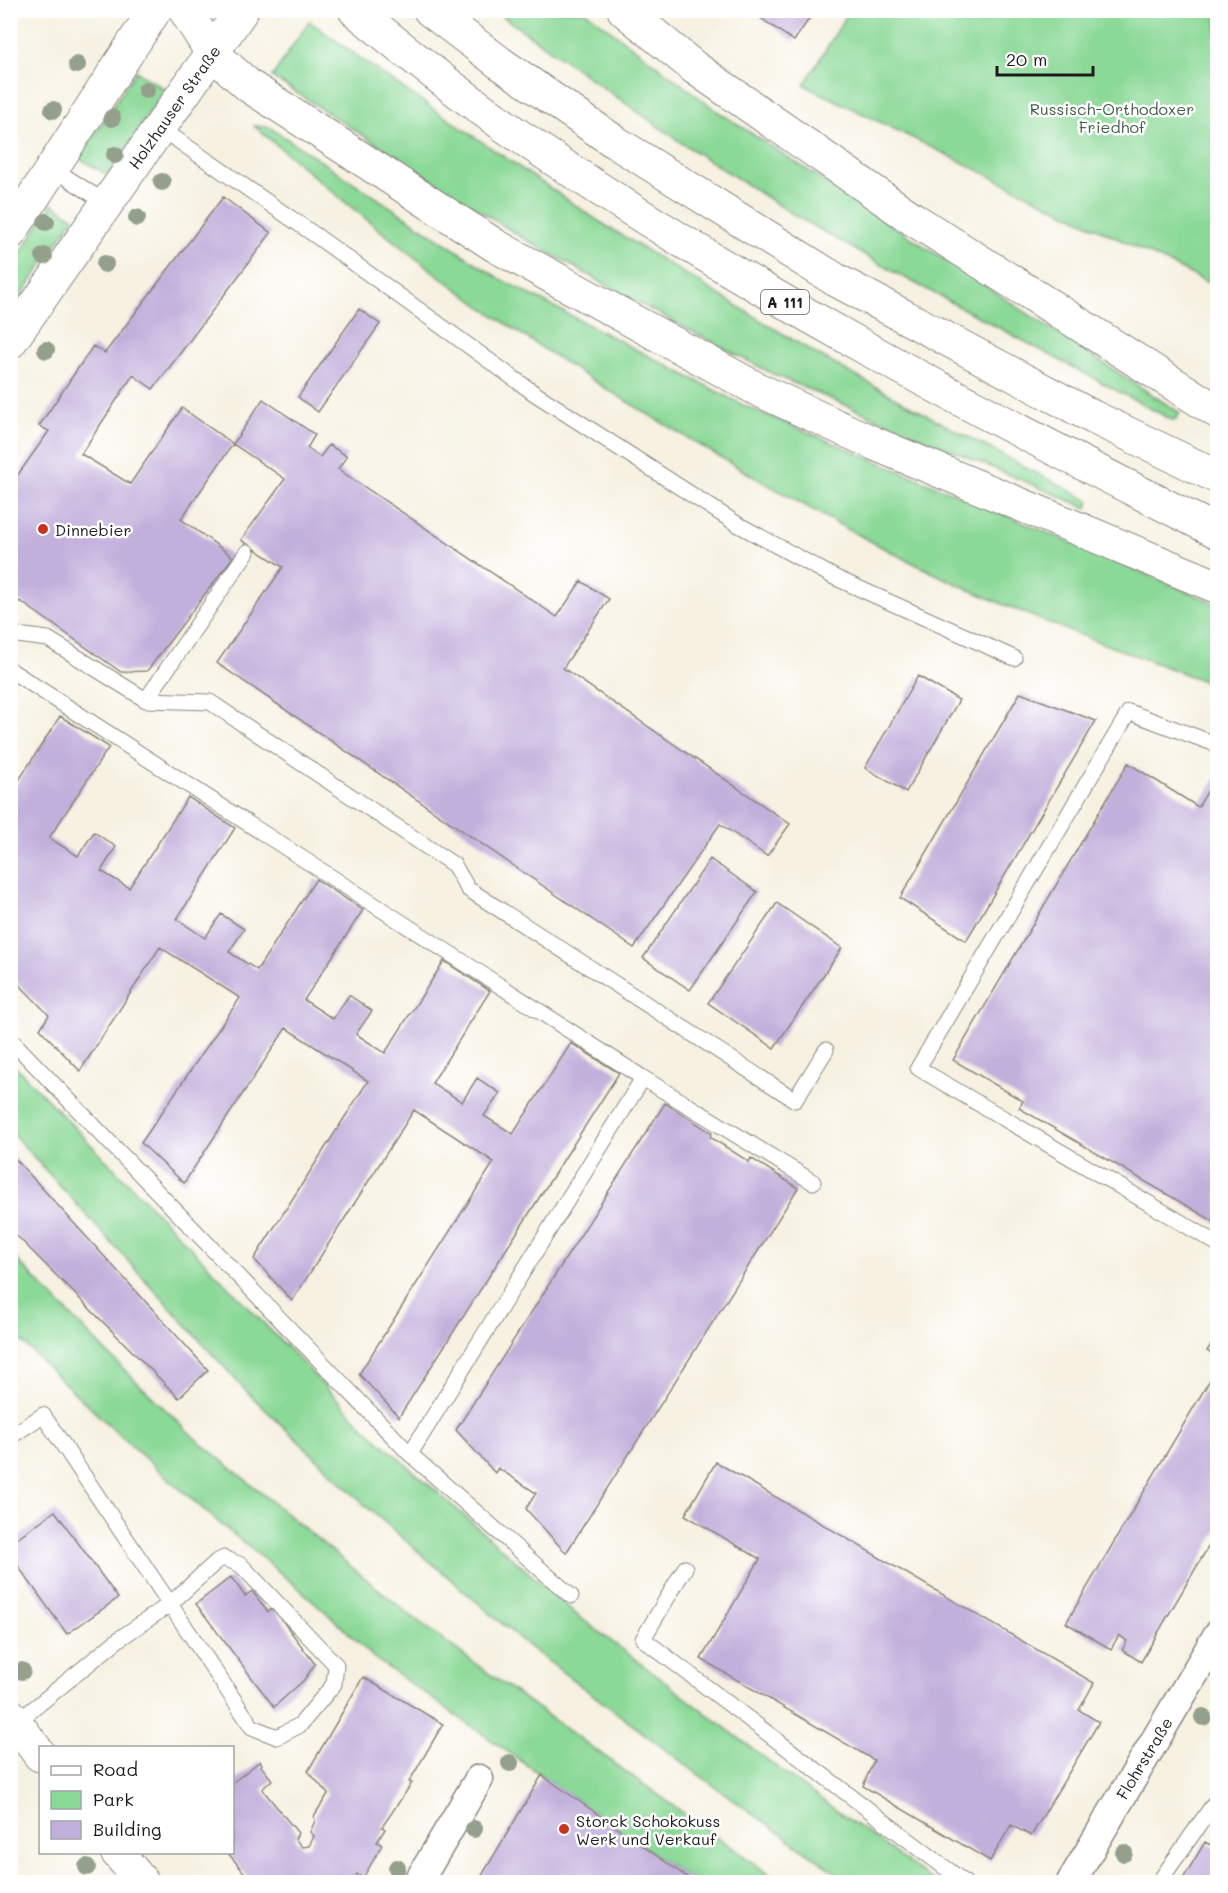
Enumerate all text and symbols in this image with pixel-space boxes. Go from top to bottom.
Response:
scale bar [997,39,1093,77]
street label: Holzhauser Straße [123,41,225,173]
text: 20 m [1006,47,1047,71]
park label: Russisch-Orthodoxer Friedhof [1030,98,1194,137]
road number: A 111 [761,290,809,314]
place label: Dinnebier [55,519,132,540]
marker: Dinnebier [36,522,50,536]
street label: Flohrstraße [1111,1713,1177,1803]
legend [39,1746,234,1854]
text: Road [93,1757,138,1781]
text: Park [93,1787,134,1811]
place label: Storck Schokokuss Werk und Verkauf [576,1810,720,1849]
text: Building [93,1817,161,1841]
marker: Storck Schokokuss Werk und Verkauf [557,1822,571,1836]

